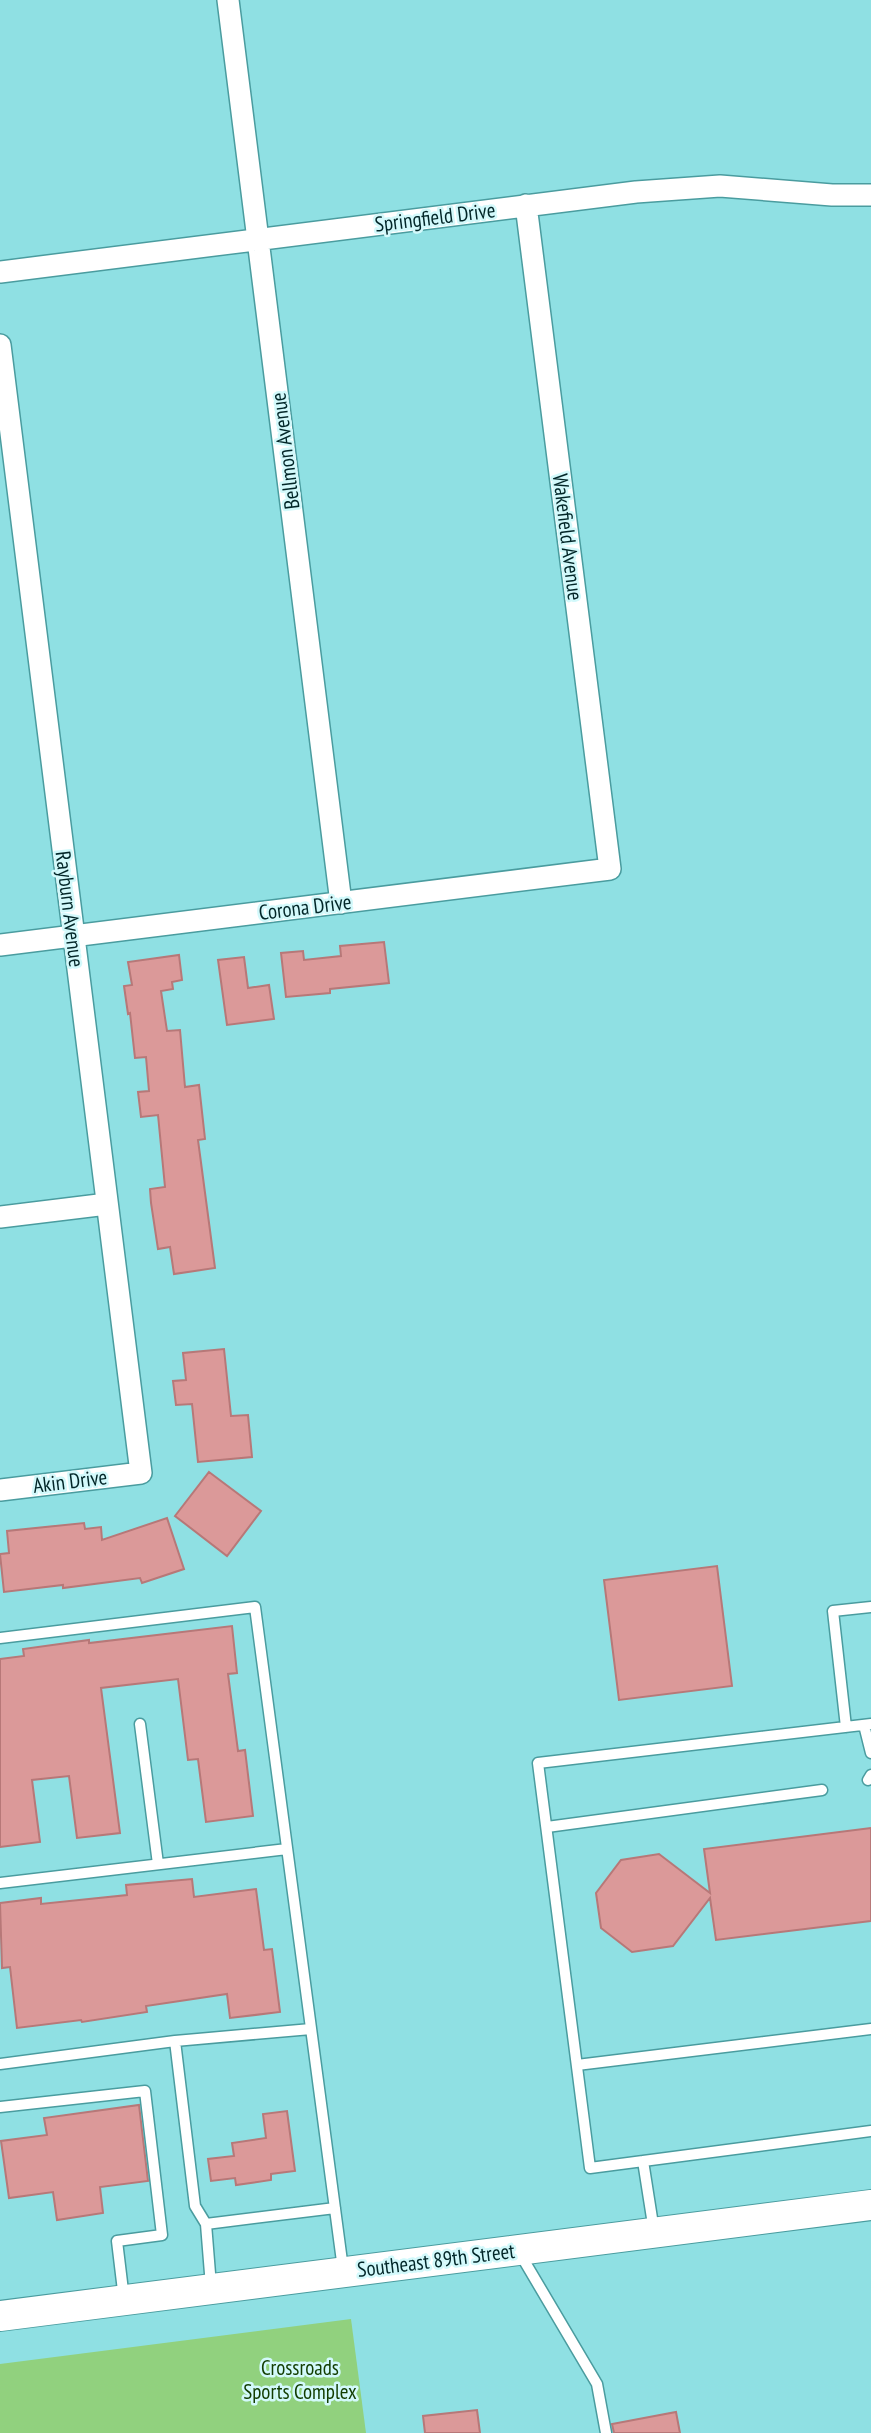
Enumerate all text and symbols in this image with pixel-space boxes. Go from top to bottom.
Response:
street label: Springfield Drive [373,196,497,238]
street label: Bellmon Avenue [264,391,306,511]
street label: Wakefield Avenue [547,472,589,602]
street label: Rayburn Avenue [49,850,91,968]
street label: Corona Drive [257,888,353,926]
street label: Akin Drive [31,1463,109,1499]
street label: Southeast 89th Street [356,2237,516,2283]
park label: Crossroads Sports Complex [243,2354,357,2405]

